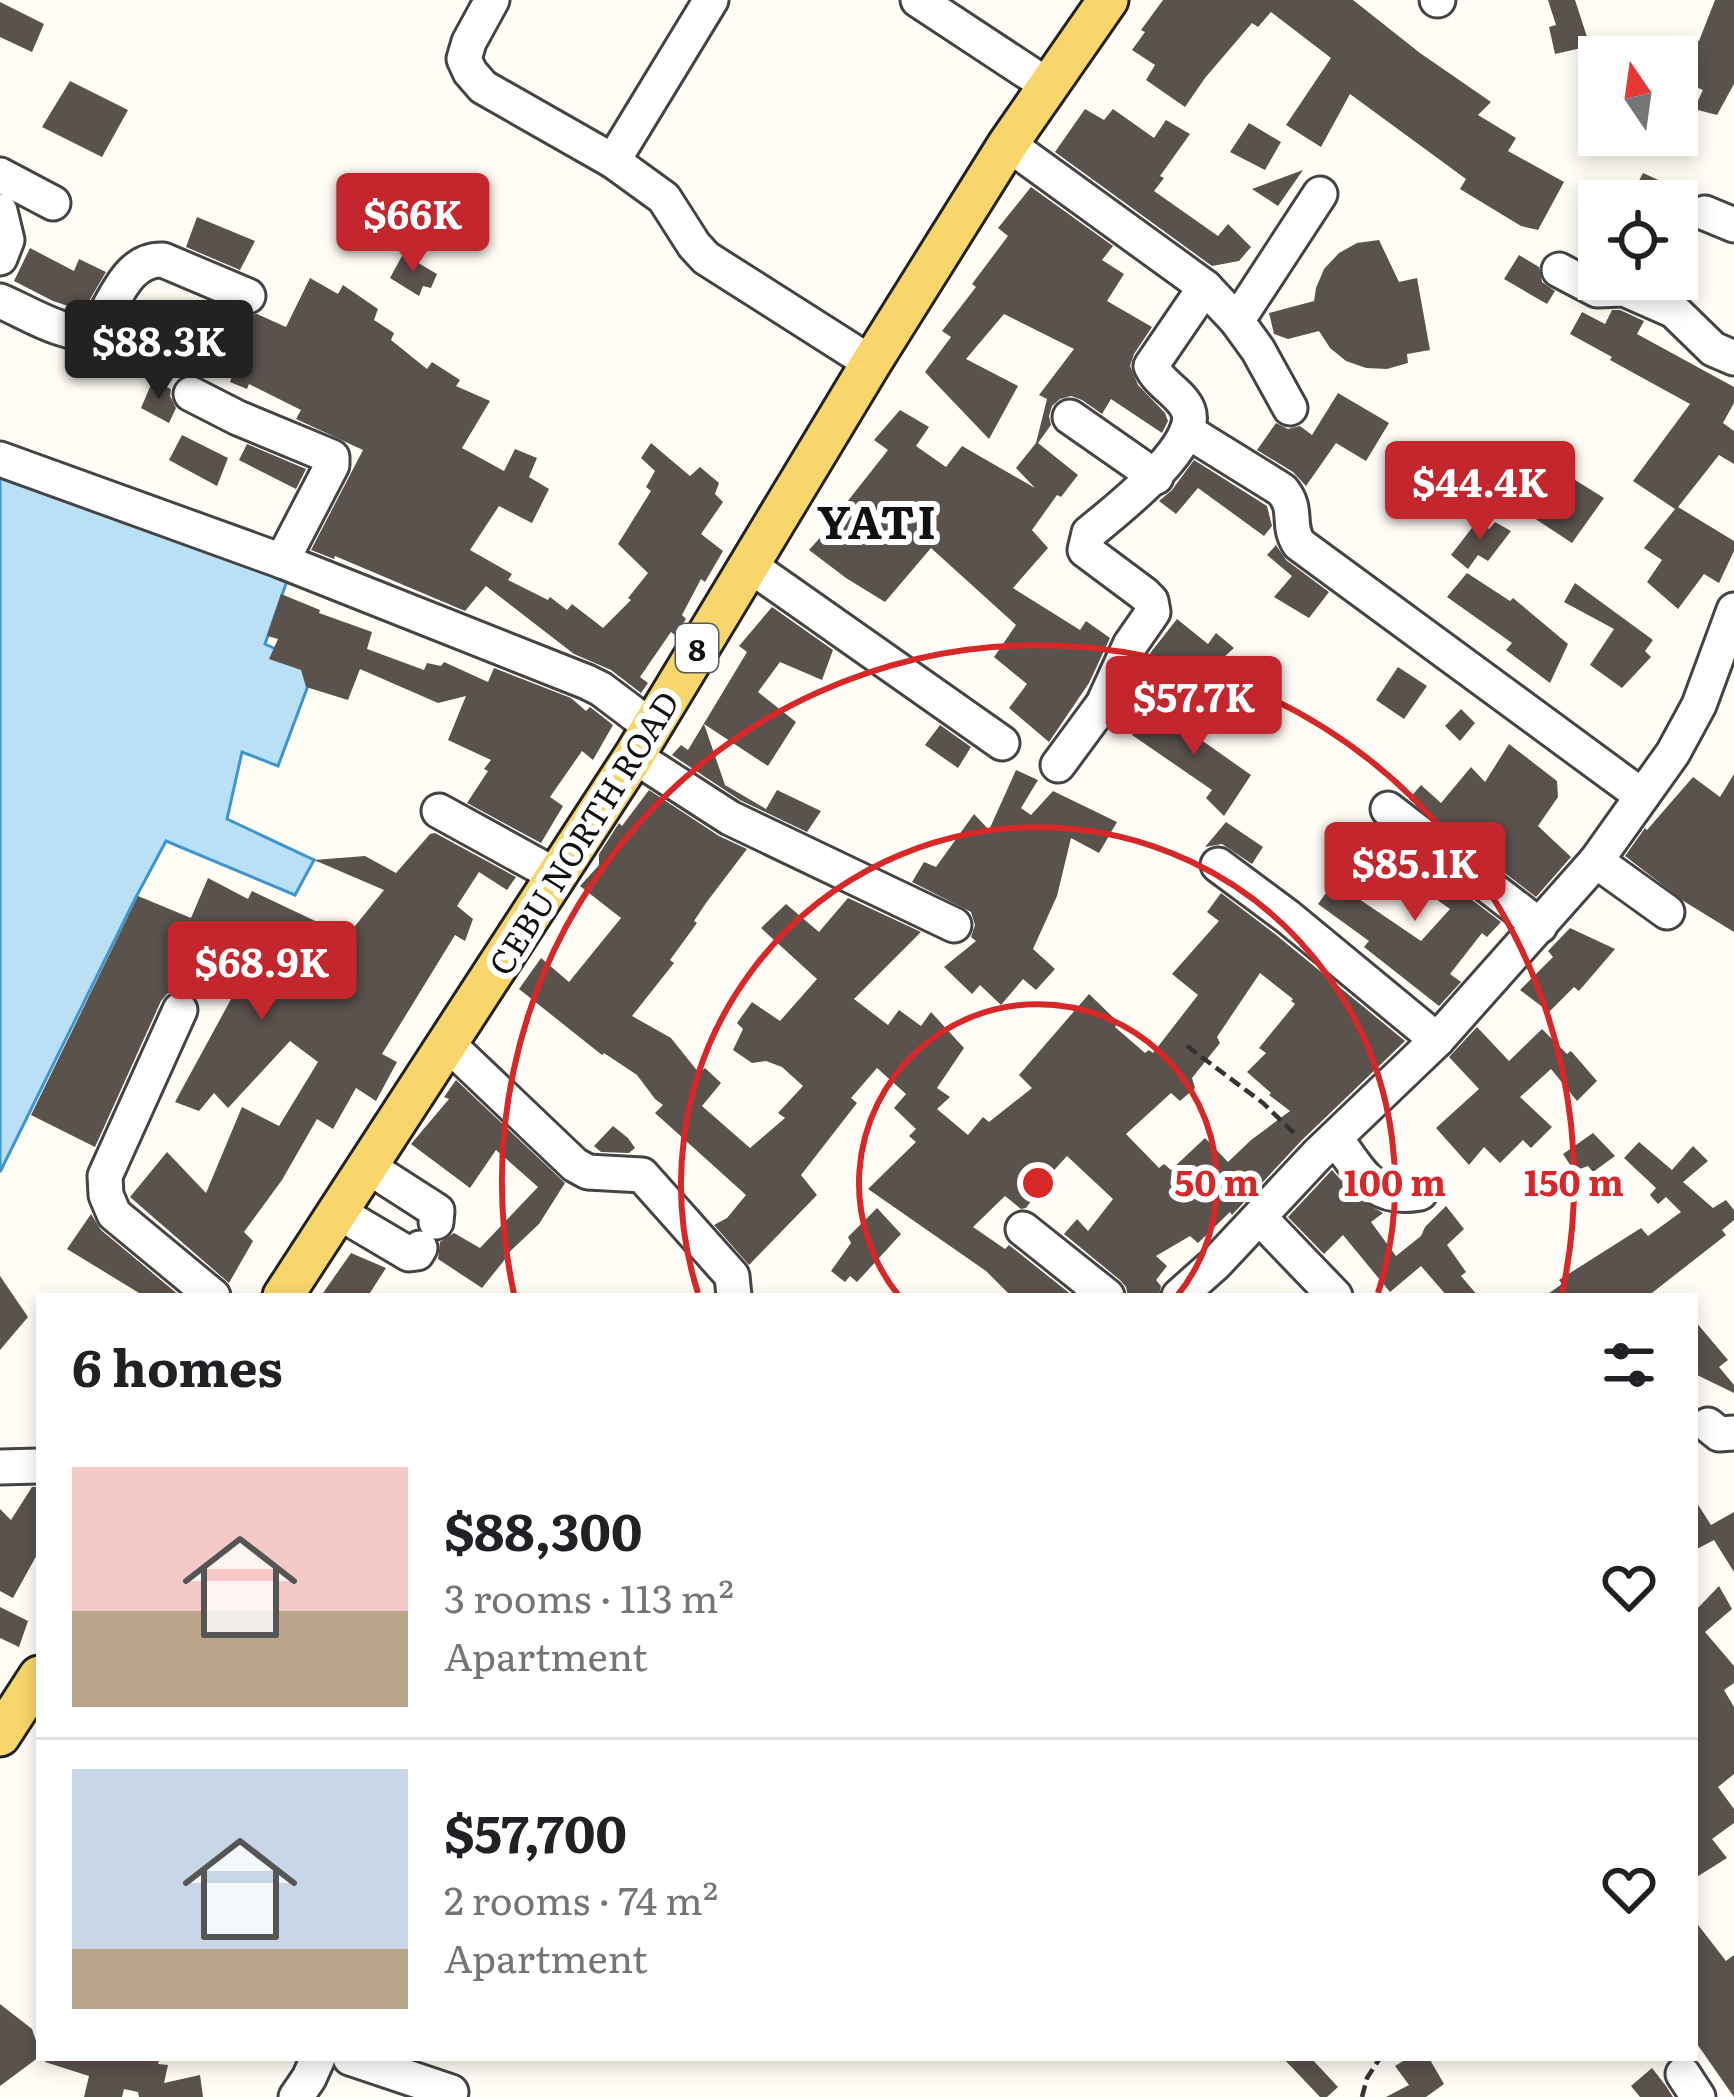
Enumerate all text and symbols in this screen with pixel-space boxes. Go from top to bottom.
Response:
north arrow [1578,36,1698,156]
map controls [1578,36,1698,300]
pin: $66K [342,173,484,275]
button: locate [1578,180,1698,300]
text: $66K [363,183,463,241]
pin: $88.3K [61,300,257,402]
text: $88.3K [92,310,226,368]
pin: $44.4K [1382,441,1578,543]
text: $44.4K [1412,451,1548,509]
district label: YATI [817,486,939,553]
road number: 8 [676,624,718,672]
pin: $57.7K [1096,656,1292,758]
text: $57.7K [1133,666,1255,724]
street label: CEBU NORTH ROAD [475,680,689,984]
pin: $85.1K [1317,822,1513,924]
text: $85.1K [1352,832,1478,890]
pin: $68.9K [164,921,360,1023]
text: $68.9K [195,931,329,989]
text: 50 m [1175,1154,1260,1207]
text: 100 m [1344,1154,1446,1207]
text: 150 m [1524,1154,1624,1207]
centre of rings [1017,1162,1059,1204]
text: 6 homes [72,1327,283,1403]
icon: filters [1596,1332,1662,1398]
text: $88,300 [444,1491,642,1567]
icon: home [168,1515,312,1659]
icon: heart [1596,1554,1662,1620]
text: 3 rooms · 113 m² [444,1567,734,1625]
text: Apartment [444,1625,648,1683]
text: $57,700 [444,1793,627,1869]
icon: home [168,1817,312,1961]
icon: heart [1596,1856,1662,1922]
text: 2 rooms · 74 m² [444,1869,718,1927]
text: Apartment [444,1927,648,1985]

